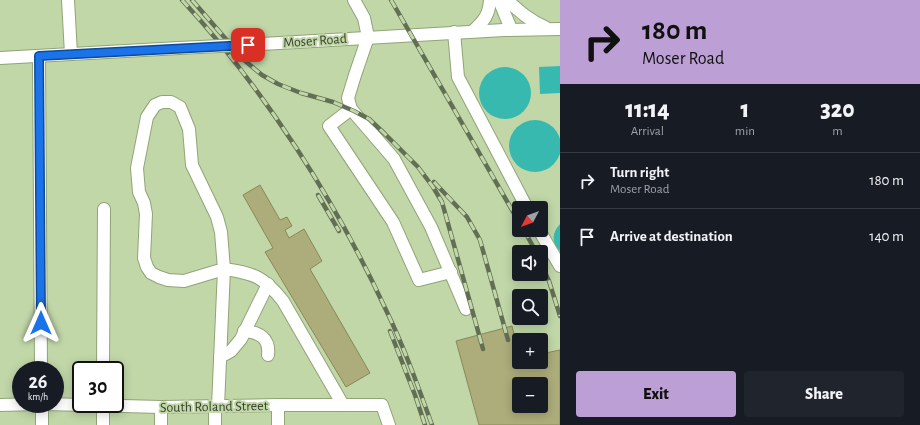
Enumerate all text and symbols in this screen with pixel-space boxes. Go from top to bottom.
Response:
icon: right [576,16,628,68]
text: 180 m [642,17,707,45]
pin [231,28,265,62]
street label: Moser Road [283,32,347,50]
icon: arrive [237,34,259,56]
text: Moser Road [642,50,724,68]
text: 11:14 [625,98,670,122]
text: 1 [740,98,749,122]
text: 320 [820,98,855,122]
text: Arrival [631,125,664,138]
text: min [735,125,755,138]
text: m [832,125,843,138]
text: Turn right [610,165,669,180]
icon: right [576,170,598,192]
text: 180 m [869,173,904,188]
text: Moser Road [610,183,669,196]
north arrow [512,201,548,237]
map controls [512,201,548,413]
icon: arrive [576,226,598,248]
text: Arrive at destination [610,229,733,244]
text: 140 m [869,229,904,244]
button: sound [512,245,548,281]
button: search [512,289,548,325]
position arrow [20,302,62,344]
button: + [512,333,548,369]
speed limit sign: 30 [72,361,124,413]
button: Exit [576,371,736,417]
button: Share [744,371,904,417]
text: 26 [28,372,48,392]
button: − [512,377,548,413]
text: km/h [28,392,48,402]
street label: South Roland Street [160,399,269,415]

